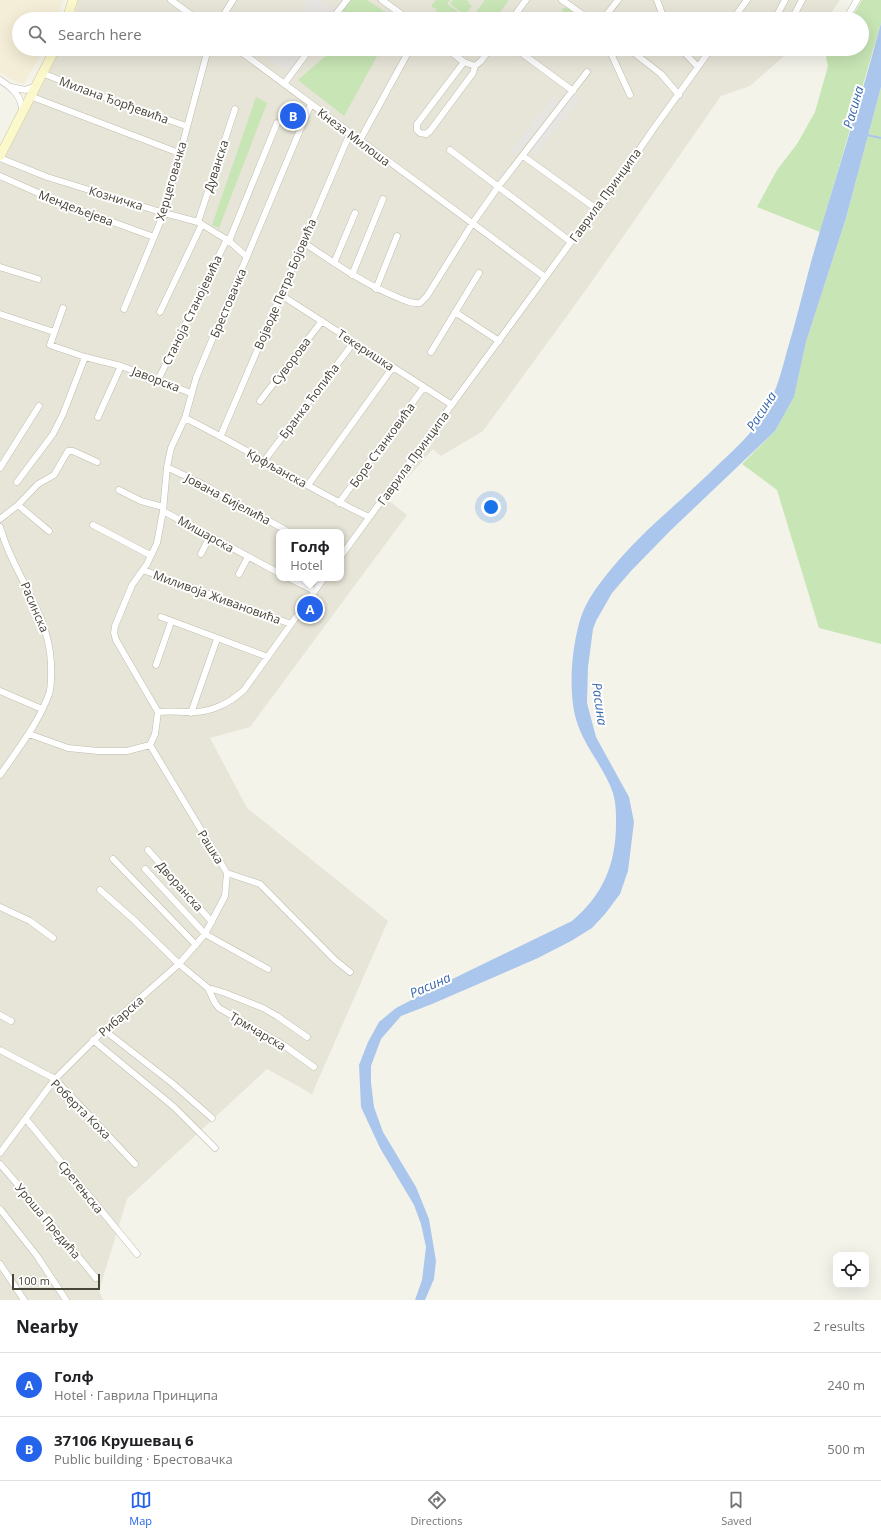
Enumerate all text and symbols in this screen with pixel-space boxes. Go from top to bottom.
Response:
search box [12,12,869,56]
icon: search [26,23,48,45]
text: Search here [58,24,142,44]
street label: Милана Ђорђевића [57,72,171,128]
water label: Расина [838,83,868,130]
pin: B [280,101,306,131]
street label: Кнеза Милоша [314,104,394,170]
street label: Дуванска [200,138,232,194]
street label: Херцеговачка [152,140,190,222]
street label: Гаврила Принципа [565,145,645,245]
street label: Козничка [87,182,145,214]
street label: Мендељејева [36,186,116,230]
street label: Војводе Петра Бојовића [250,216,320,352]
street label: Станоја Станојевића [158,252,226,368]
street label: Брестовачка [206,266,250,340]
street label: Текеришка [334,325,398,375]
street label: Суворова [267,334,315,388]
street label: Бранка Ћопића [275,360,343,442]
street label: Јаворска [129,362,182,396]
water label: Расина [742,387,781,434]
street label: Боре Станковића [345,399,419,491]
street label: Гаврила Принципа [373,408,453,508]
street label: Крфљанска [244,445,310,491]
street label: Јована Бијелића [181,469,274,529]
your location [481,497,501,517]
street label: Мишарска [175,512,237,556]
popup [276,529,344,581]
text: Голф [290,536,330,556]
text: Hotel [290,556,323,574]
street label: Миливоја Живановића [151,566,283,628]
street label: Расинска [17,579,53,635]
pin: A [297,594,323,624]
water label: Расина [588,681,612,727]
street label: Рашка [194,827,228,867]
street label: Дворанска [153,857,207,915]
water label: Расина [407,968,454,1002]
street label: Рибарска [95,992,147,1040]
street label: Трмчарска [227,1008,289,1054]
street label: Роберта Коха [47,1075,115,1143]
street label: Сретењска [54,1157,108,1217]
street label: Уроша Предића [11,1180,85,1262]
map controls [833,1252,869,1288]
button: locate [833,1252,869,1288]
scale bar [12,1272,100,1291]
text: 100 m [18,1273,50,1288]
text: Nearby [16,1315,78,1338]
text: 2 results [813,1317,865,1335]
text: Голф [54,1366,94,1386]
text: A [25,1376,33,1394]
text: 240 m [827,1376,865,1394]
text: Hotel · Гаврила Принципа [54,1386,218,1404]
text: 37106 Крушевац 6 [54,1430,194,1450]
text: B [25,1440,33,1458]
text: 500 m [827,1440,865,1458]
text: Public building · Брестовачка [54,1450,233,1468]
tab: Map [129,1489,152,1528]
tab: Directions [411,1489,463,1528]
tab: Saved [721,1489,752,1528]

